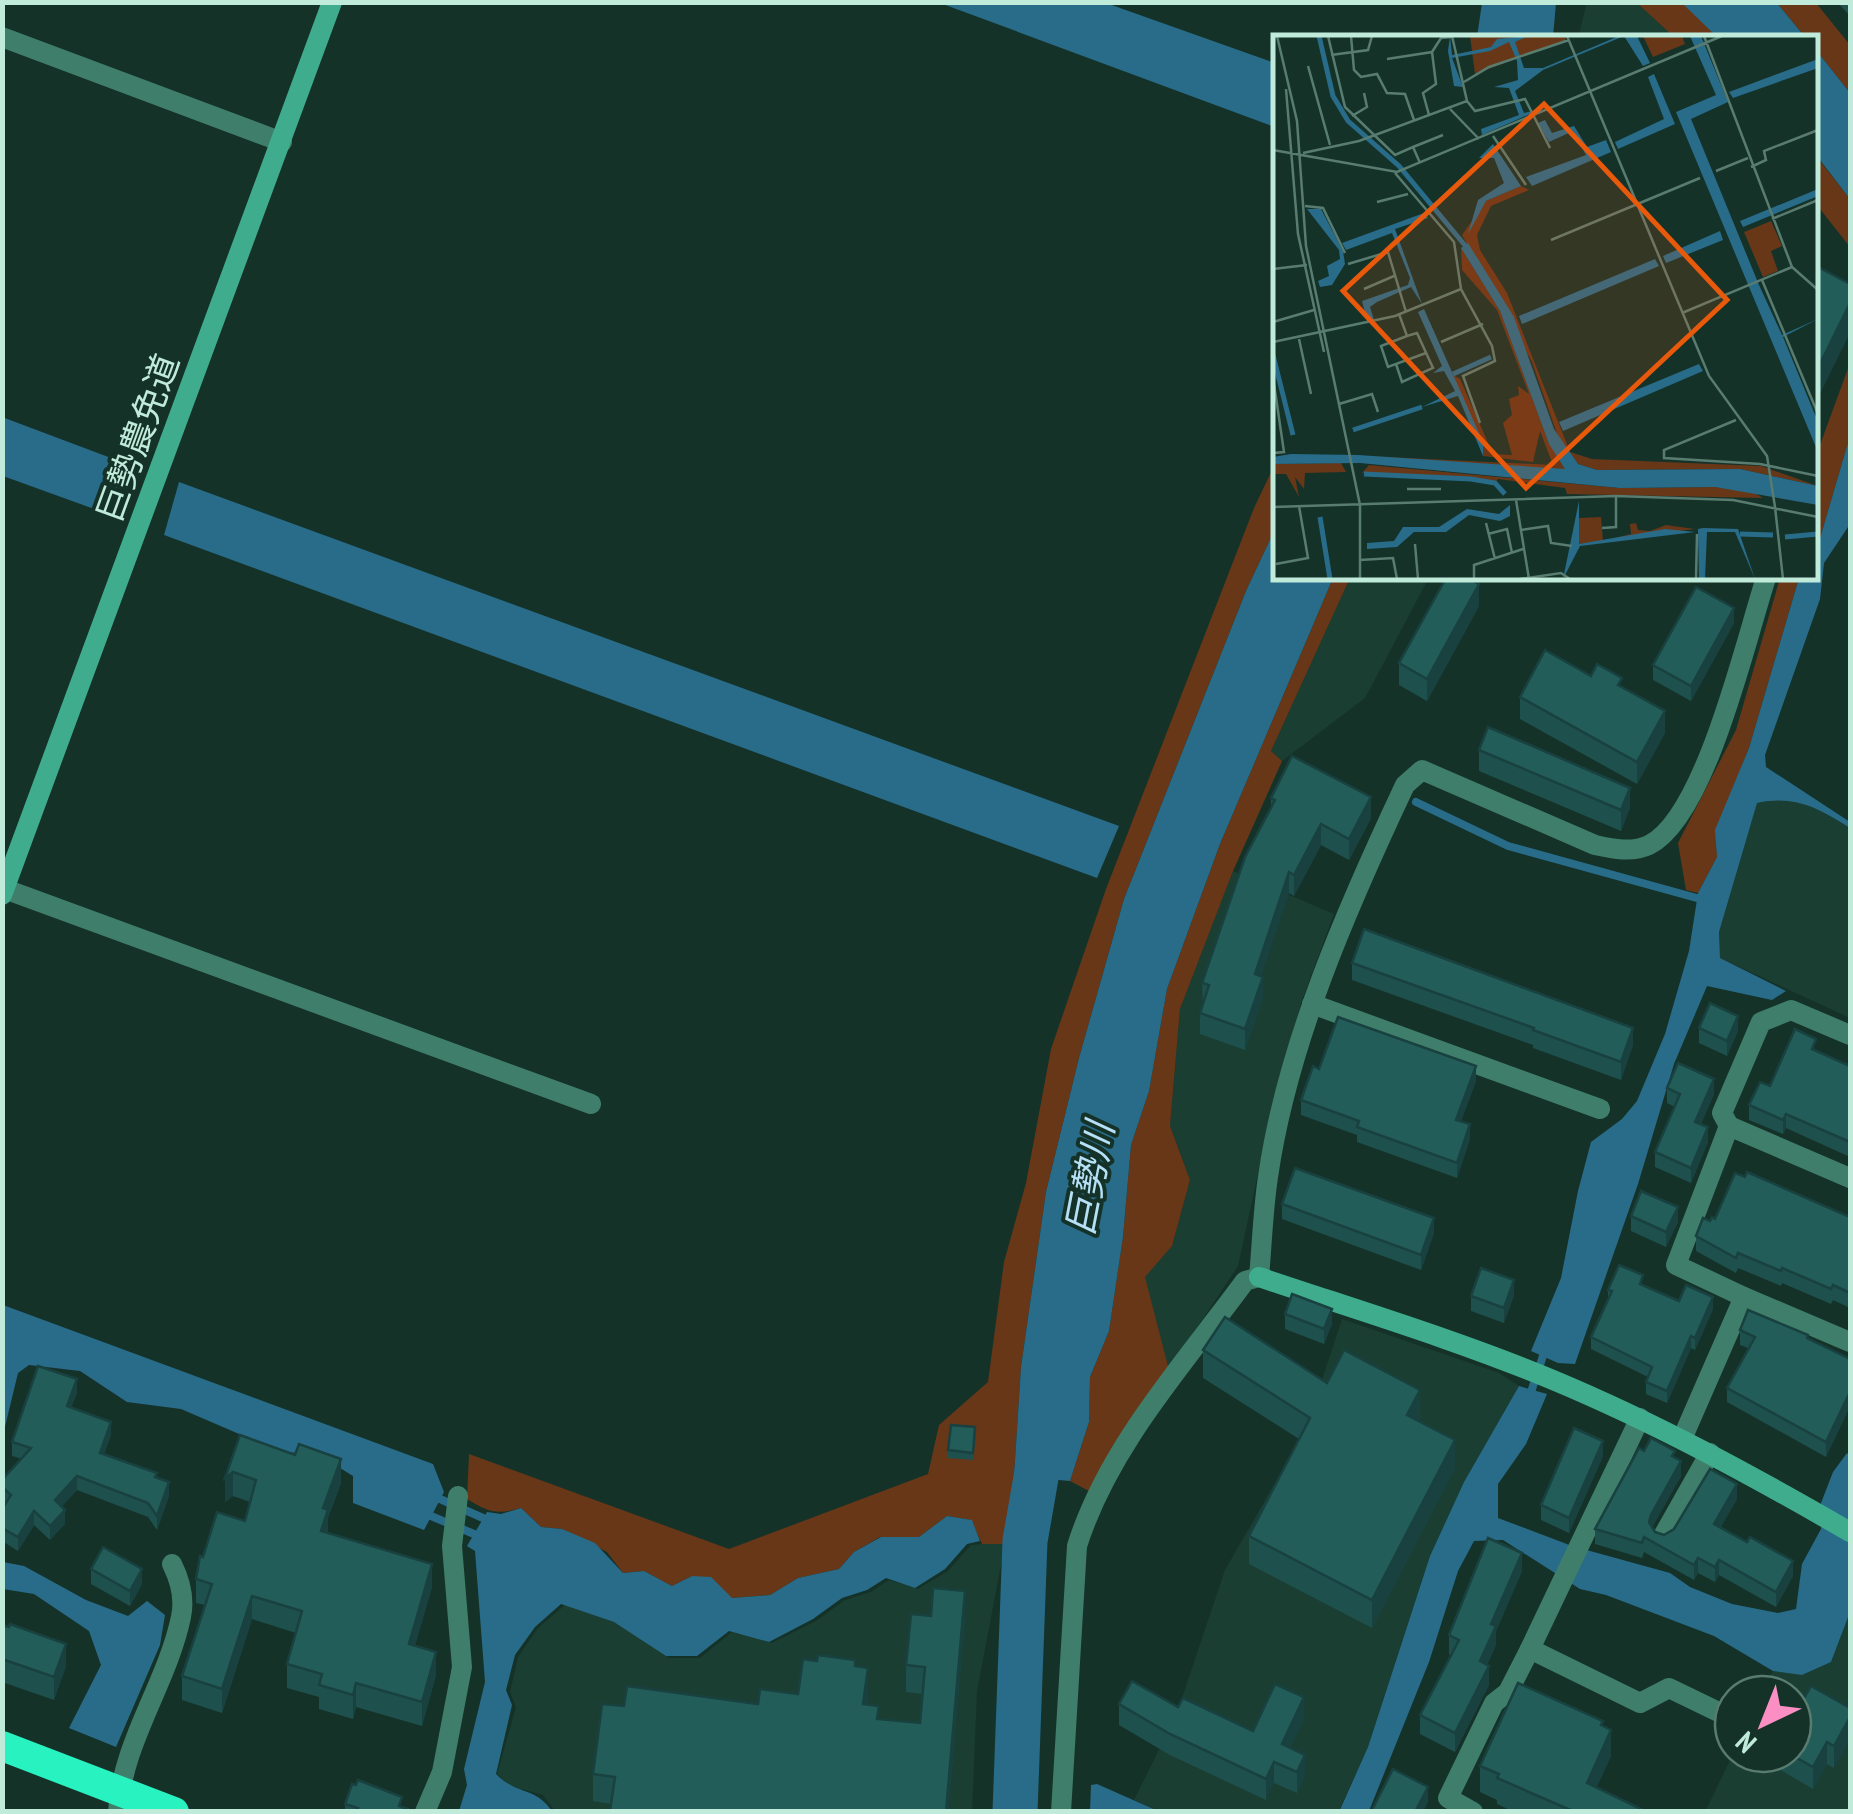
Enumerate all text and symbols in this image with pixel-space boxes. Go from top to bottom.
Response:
inset map [1273,35,1818,580]
street label: 巨勢農免道 [86,348,189,528]
water label: 巨勢川 [1054,1114,1124,1239]
north arrow [1713,1674,1813,1774]
text: N [1727,1724,1764,1761]

